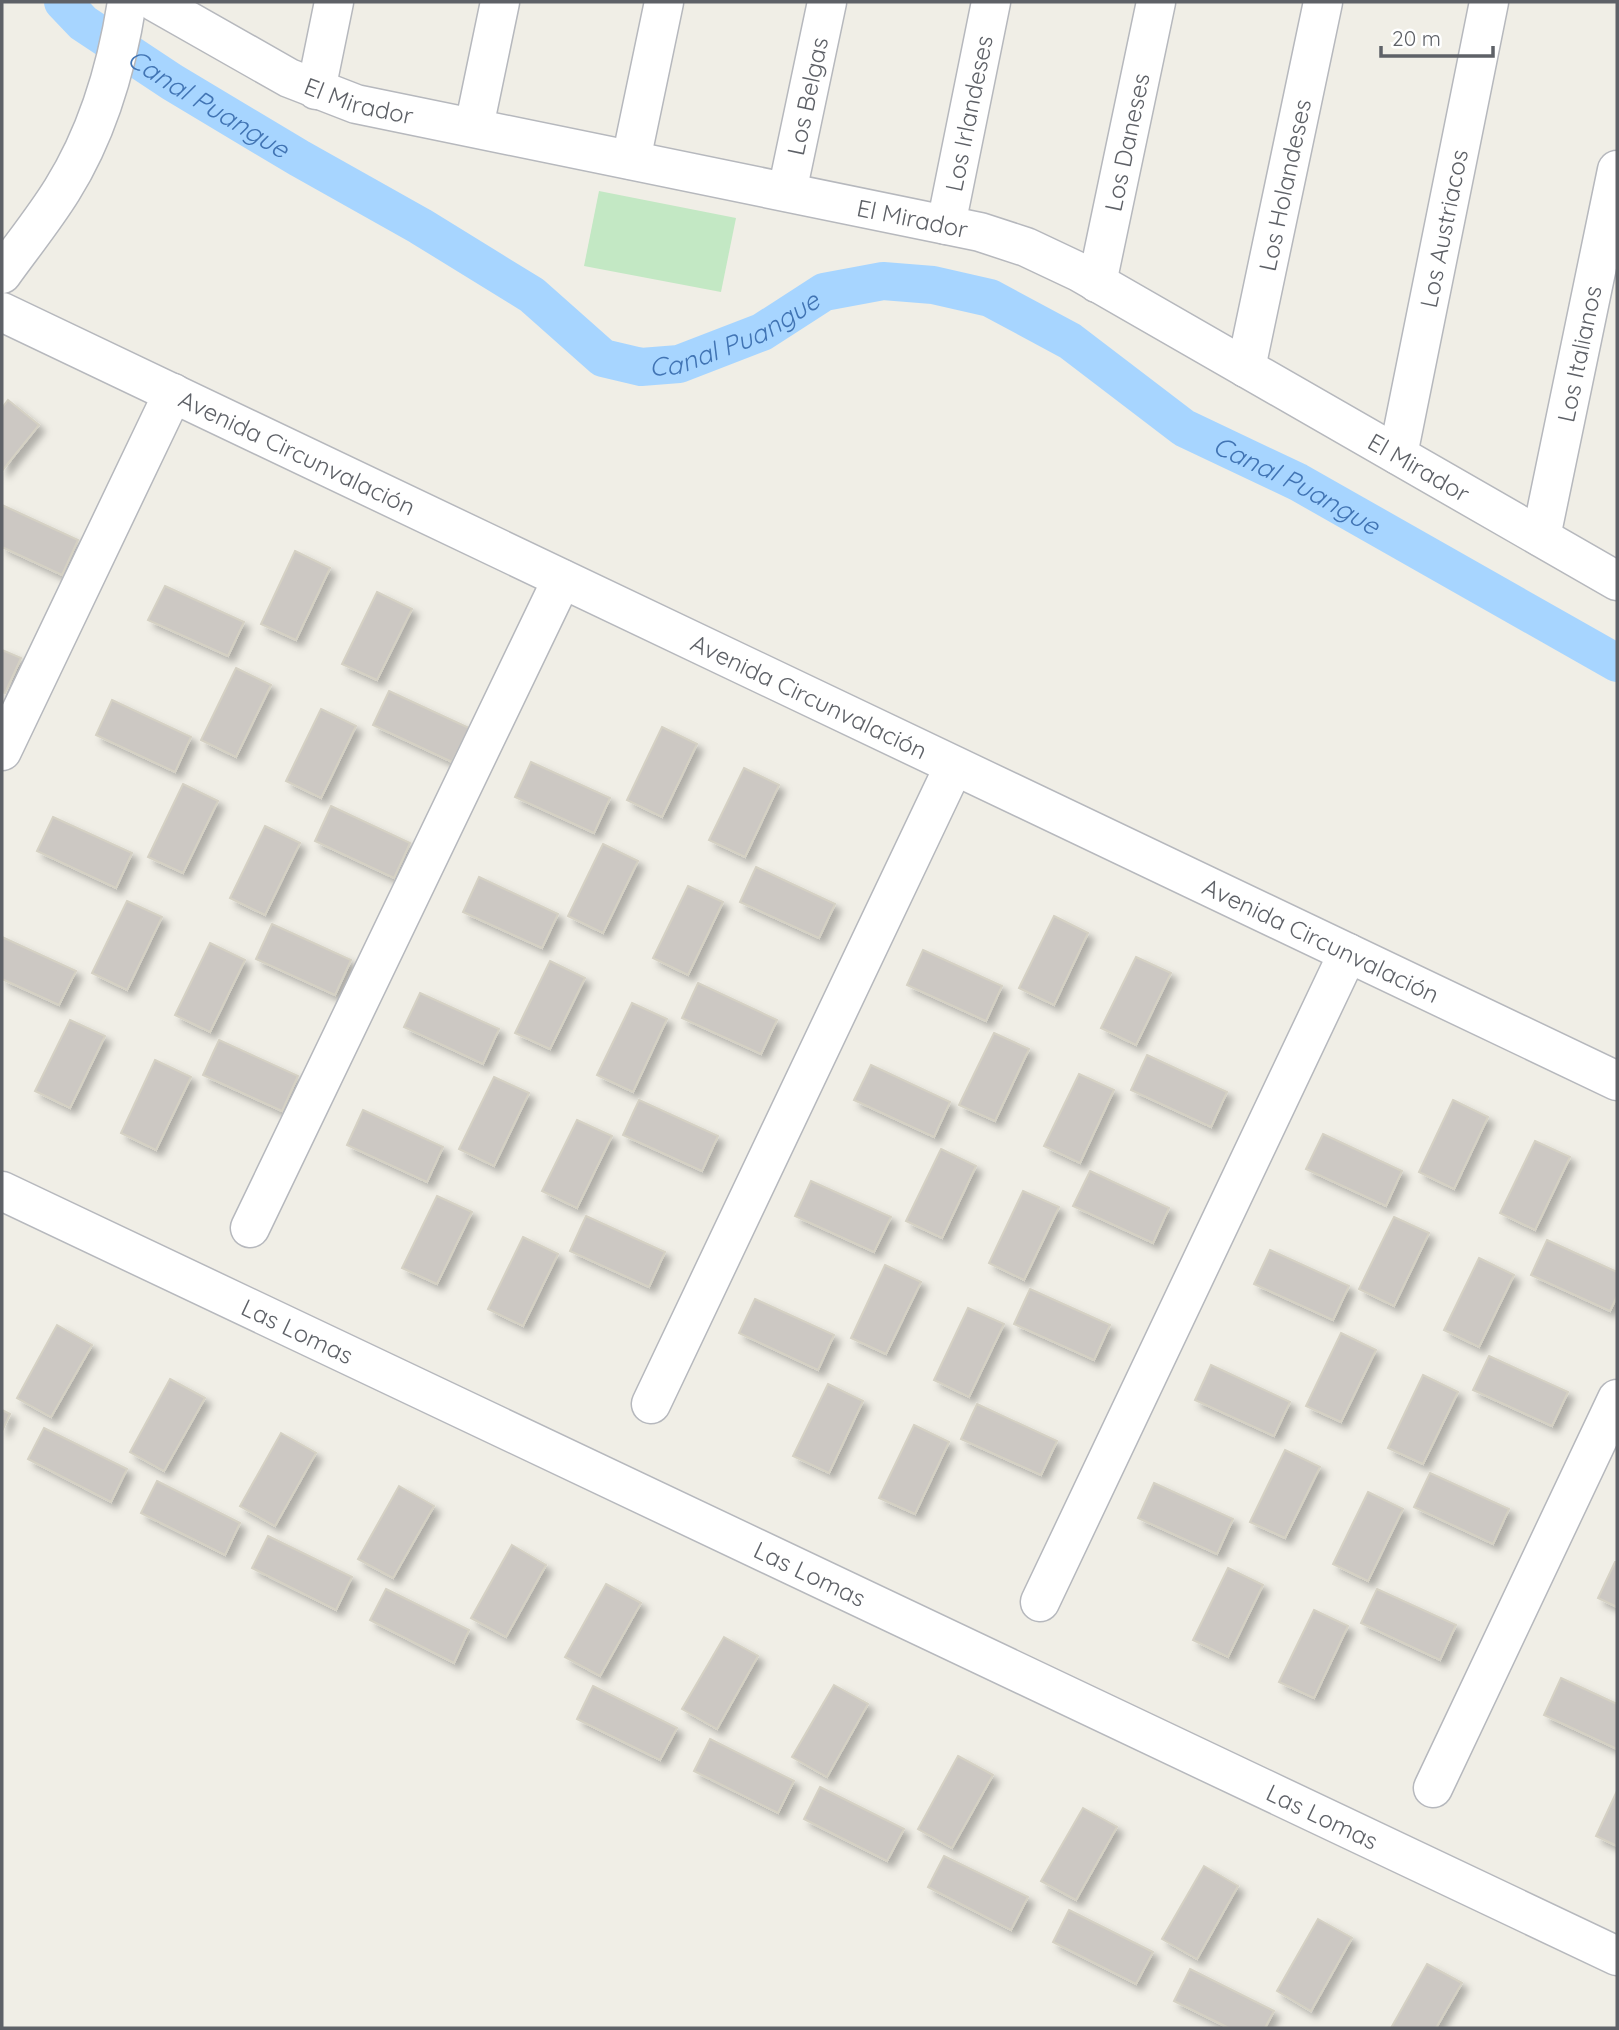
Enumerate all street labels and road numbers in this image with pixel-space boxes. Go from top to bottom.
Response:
street label: Los Irlandeses [938,33,999,194]
street label: Los Belgas [780,34,834,158]
street label: El Mirador [300,70,416,130]
street label: Los Daneses [1097,70,1156,214]
street label: Los Holandeses [1252,96,1317,274]
street label: Los Austriacos [1413,147,1474,310]
street label: El Mirador [854,192,971,244]
street label: Los Italianos [1550,283,1608,425]
street label: Avenida Circunvalación [174,384,420,522]
street label: El Mirador [1363,426,1475,508]
street label: Avenida Circunvalación [686,627,932,765]
street label: Avenida Circunvalación [1198,871,1444,1009]
street label: Las Lomas [237,1292,358,1370]
street label: Las Lomas [749,1534,871,1613]
street label: Las Lomas [1262,1777,1383,1856]

